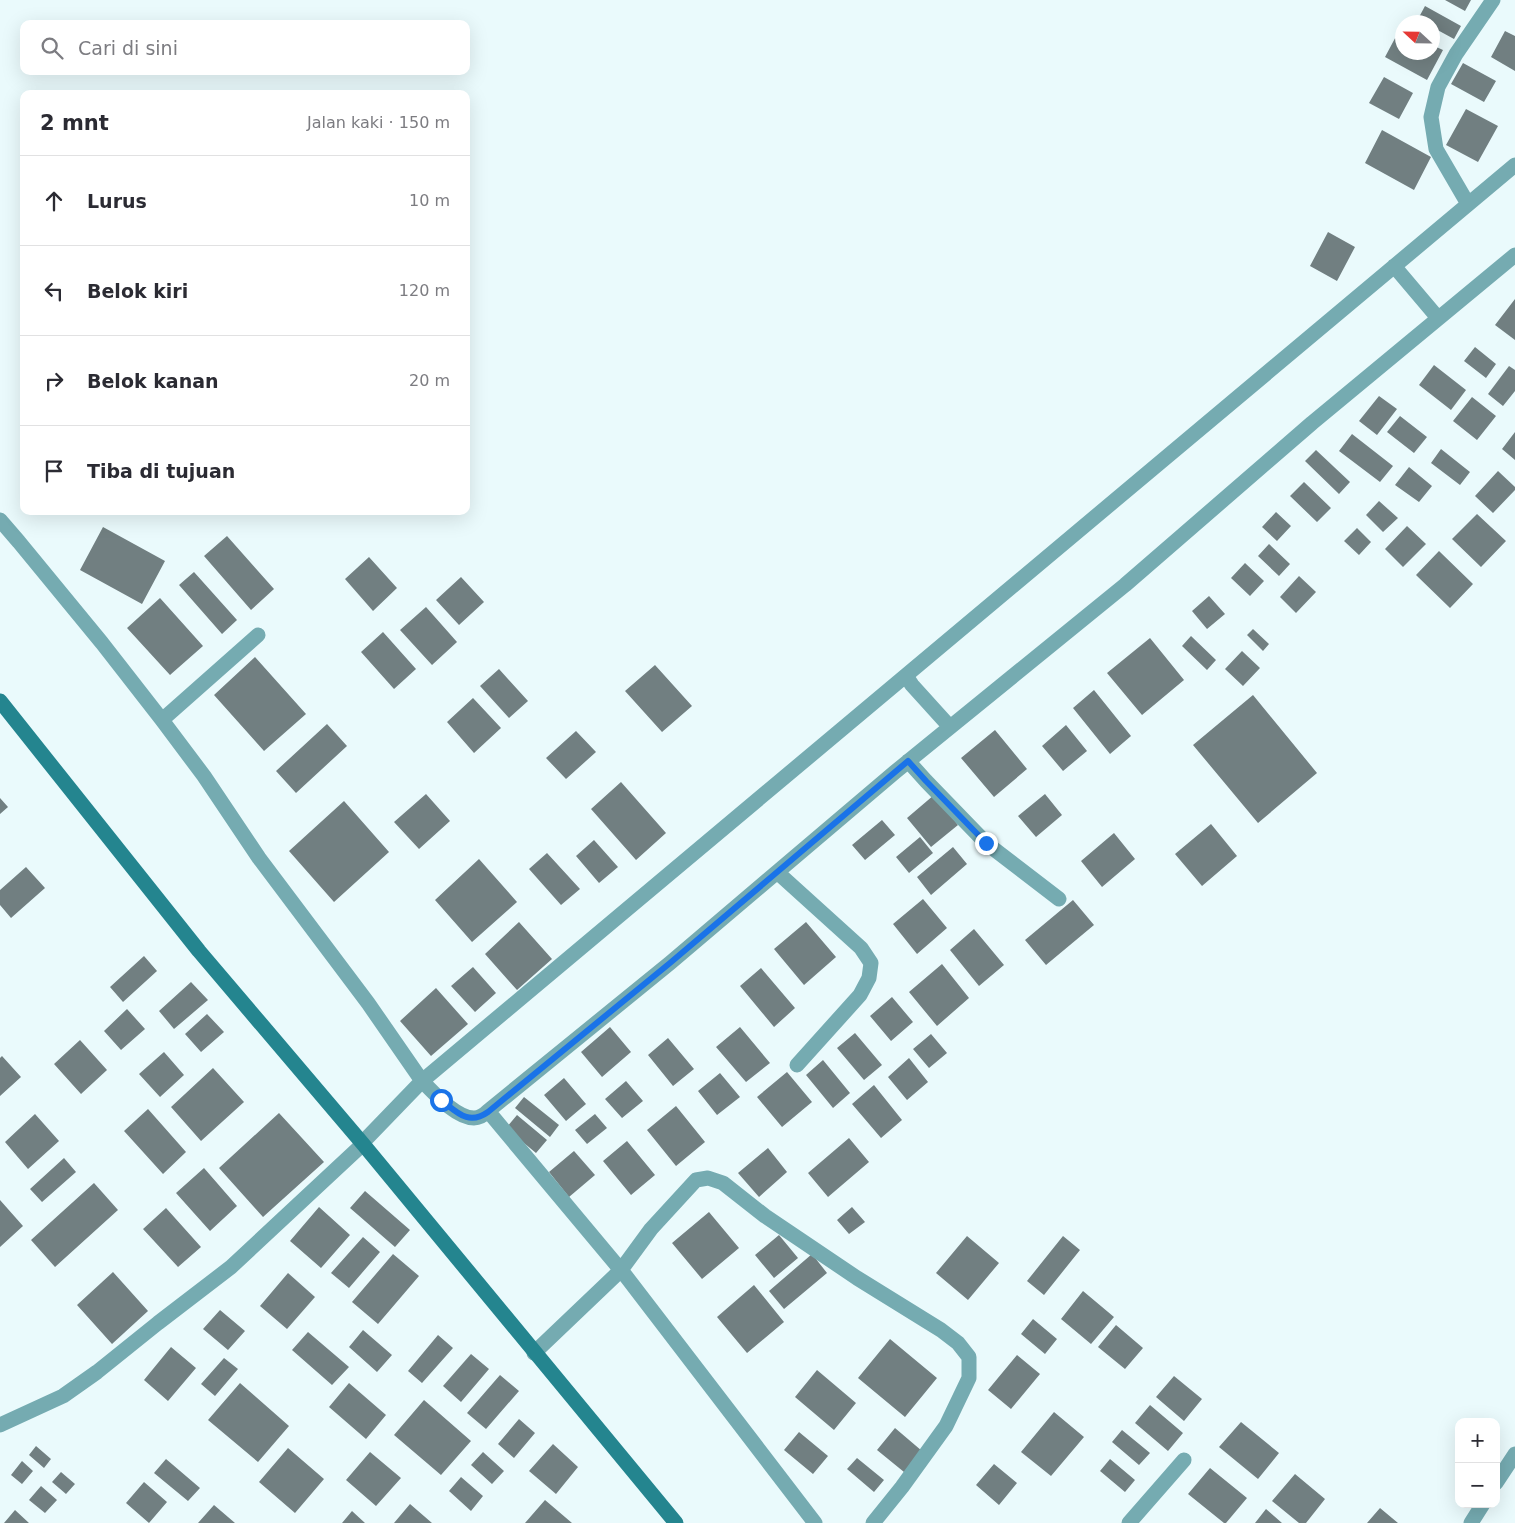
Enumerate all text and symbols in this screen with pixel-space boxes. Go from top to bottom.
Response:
north arrow [1395,15,1440,60]
search box [20,20,470,75]
icon: search [38,34,66,62]
text: Cari di sini [78,37,178,59]
text: 2 mnt [40,111,109,135]
text: Jalan kaki · 150 m [307,113,450,132]
icon: ahead [40,187,68,215]
text: Lurus [87,190,147,212]
text: 10 m [409,191,450,210]
icon: left [40,277,68,305]
text: Belok kiri [87,280,188,302]
text: 120 m [399,281,450,300]
icon: right [40,367,68,395]
text: Belok kanan [87,370,219,392]
text: 20 m [409,371,450,390]
icon: arrive [40,457,68,485]
text: Tiba di tujuan [87,460,235,482]
route end [975,832,998,855]
route start [430,1089,453,1112]
map controls [1455,1418,1500,1508]
button: + [1455,1418,1500,1463]
button: − [1455,1463,1500,1508]

